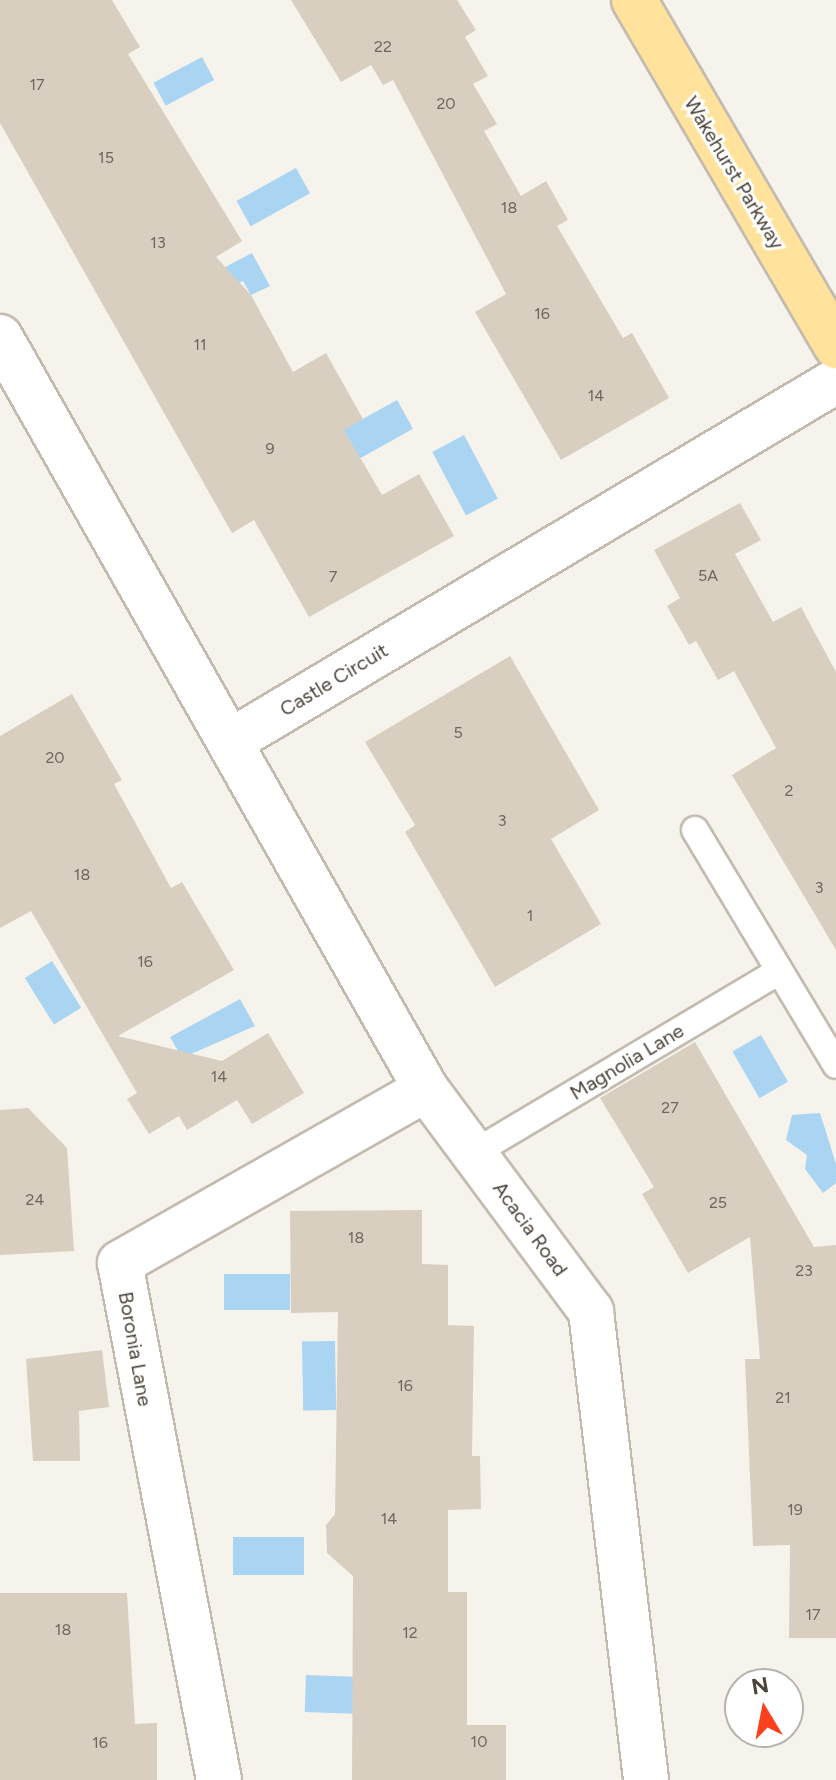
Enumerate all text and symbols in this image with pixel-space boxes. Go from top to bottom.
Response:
house number: 22 [374,37,392,57]
house number: 17 [29,75,45,95]
street label: Wakehurst Parkway [679,92,789,254]
house number: 20 [436,94,456,114]
house number: 15 [98,148,114,168]
house number: 18 [501,198,517,218]
house number: 13 [150,233,166,253]
house number: 16 [534,304,550,324]
house number: 11 [193,335,207,355]
house number: 14 [588,386,604,406]
house number: 9 [265,439,275,459]
house number: 5A [698,566,718,586]
house number: 7 [329,567,337,587]
street label: Castle Circuit [276,638,392,722]
house number: 5 [453,723,463,743]
house number: 20 [45,748,65,768]
house number: 2 [785,781,793,801]
house number: 3 [498,811,506,831]
house number: 18 [74,865,90,885]
house number: 3 [815,878,823,898]
house number: 1 [527,906,533,926]
house number: 16 [137,952,153,972]
street label: Magnolia Lane [566,1019,688,1105]
house number: 14 [211,1067,227,1087]
house number: 27 [661,1098,679,1118]
street label: Acacia Road [488,1177,572,1281]
house number: 24 [26,1190,44,1210]
house number: 25 [709,1193,727,1213]
house number: 18 [348,1228,364,1248]
house number: 23 [795,1261,813,1281]
street label: Boronia Lane [113,1290,157,1408]
house number: 16 [397,1376,413,1396]
house number: 21 [775,1388,791,1408]
house number: 19 [787,1500,803,1520]
house number: 14 [381,1509,397,1529]
house number: 17 [805,1605,821,1625]
house number: 18 [55,1620,71,1640]
house number: 12 [402,1623,418,1643]
north arrow [724,1668,804,1748]
text: N [749,1671,771,1701]
house number: 10 [471,1732,487,1752]
house number: 16 [92,1733,108,1753]

